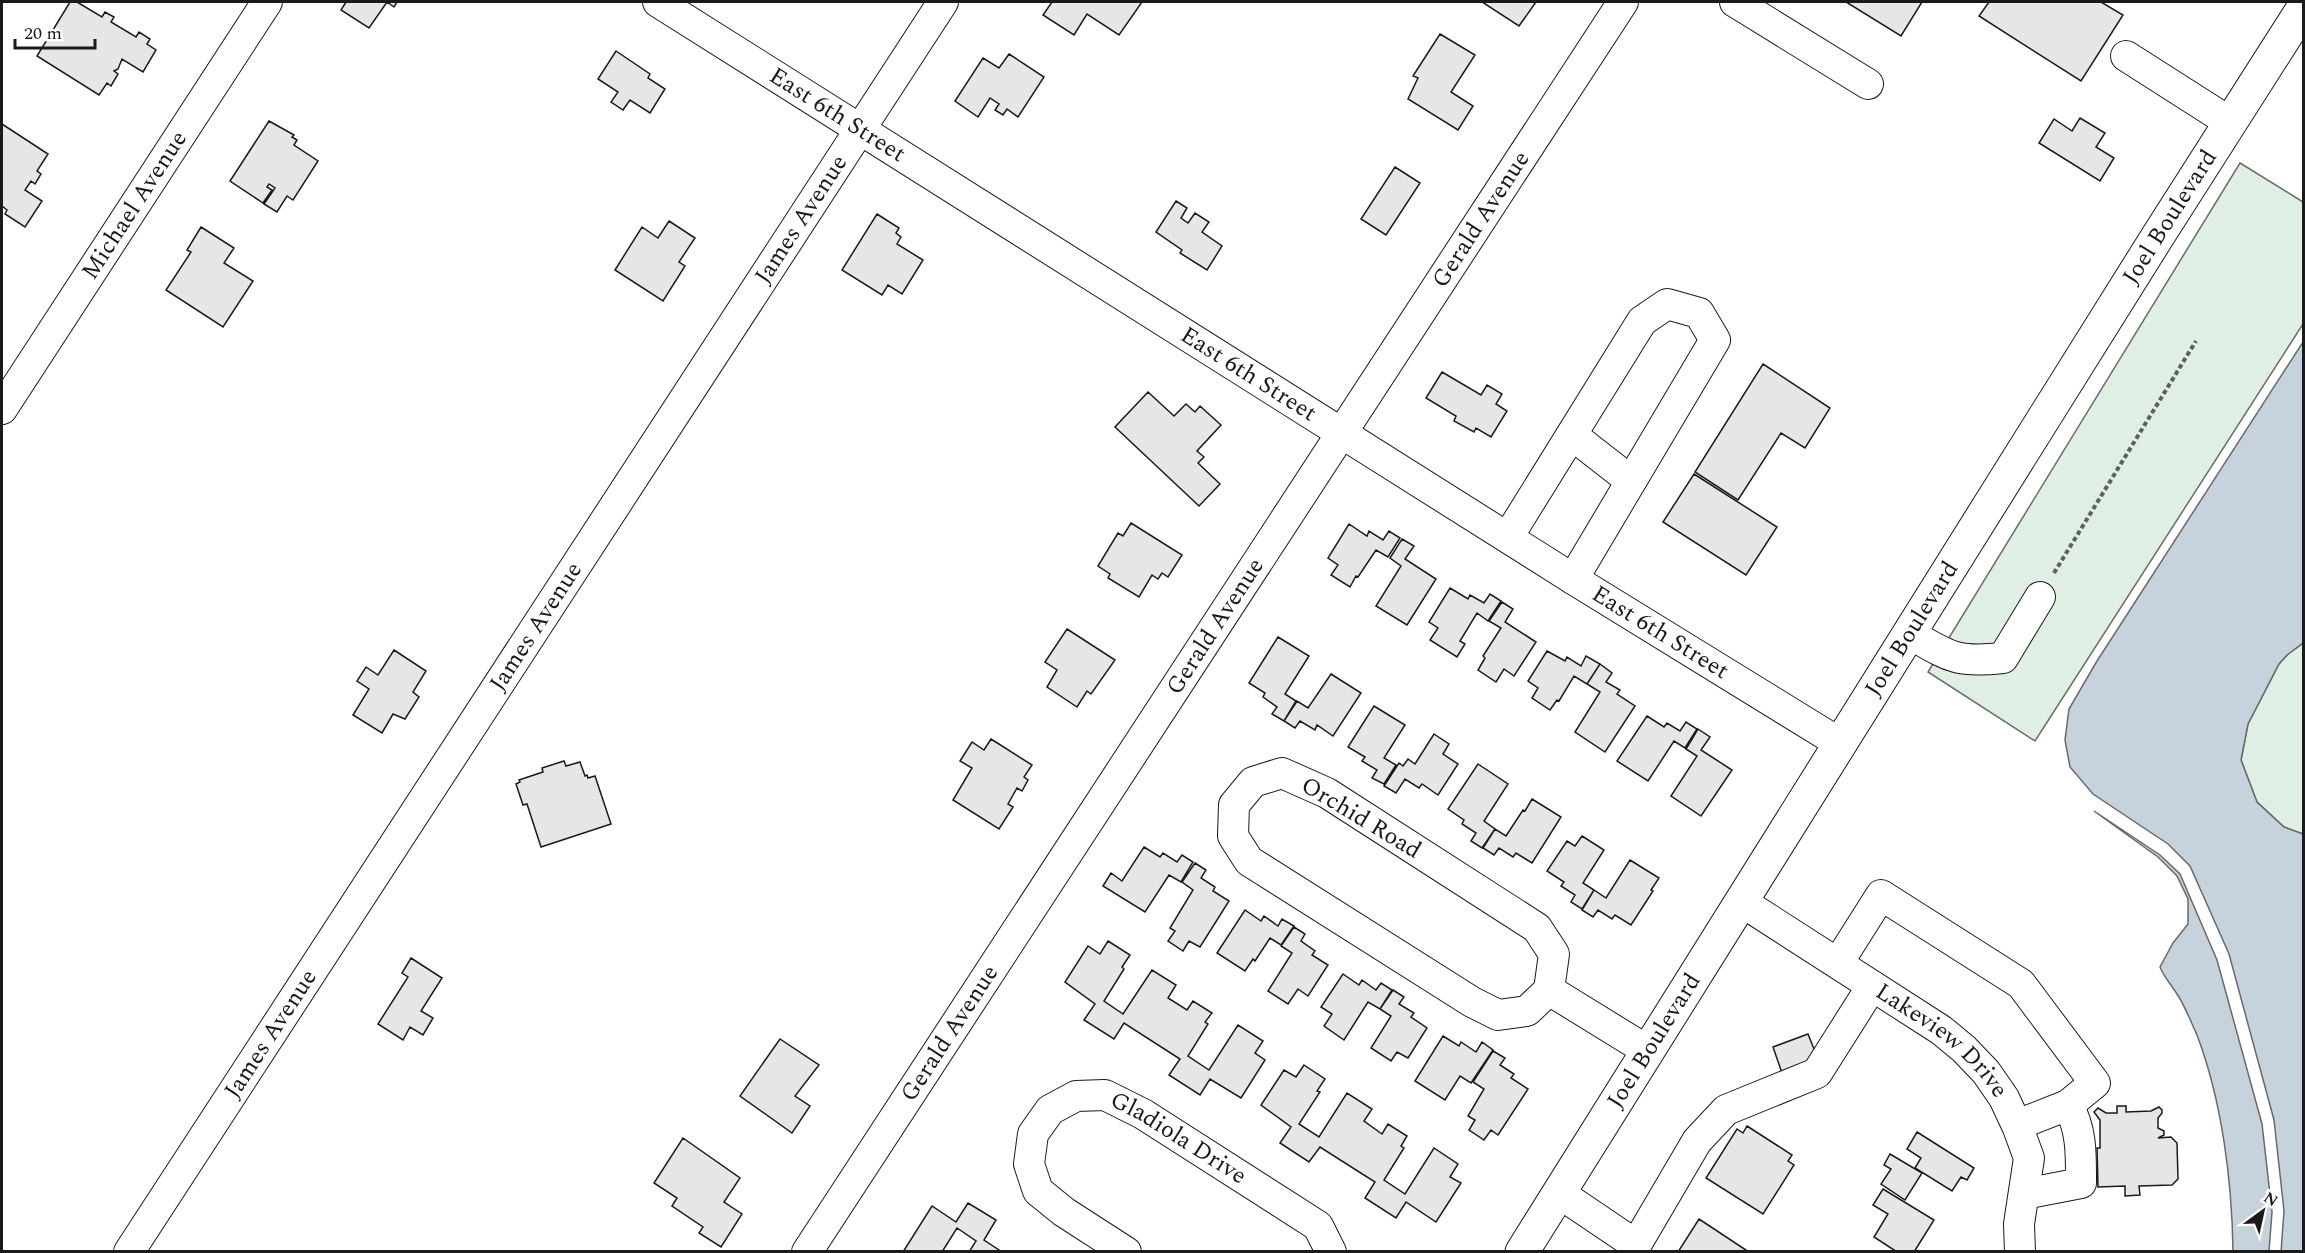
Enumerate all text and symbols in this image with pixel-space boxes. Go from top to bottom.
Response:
scale bar [15,12,94,50]
text: 20 m [24,20,62,47]
street label: East 6th Street [762,58,913,172]
street label: Michael Avenue [73,124,196,287]
street label: Joel Boulevard [2114,142,2227,292]
street label: Gerald Avenue [1423,144,1539,295]
street label: James Avenue [746,148,857,292]
street label: East 6th Street [1173,318,1324,431]
street label: Gerald Avenue [1157,551,1273,702]
street label: Joel Boulevard [1856,554,1968,704]
street label: James Avenue [481,555,592,699]
street label: East 6th Street [1584,577,1736,689]
street label: Orchid Road [1294,768,1428,868]
street label: Gerald Avenue [892,958,1008,1109]
street label: James Avenue [215,962,326,1106]
street label: Joel Boulevard [1598,966,1710,1116]
street label: Lakeview Drive [1868,974,2017,1105]
street label: Gladiola Drive [1104,1082,1254,1194]
north arrow [2233,1181,2293,1241]
text: N [2259,1186,2283,1213]

